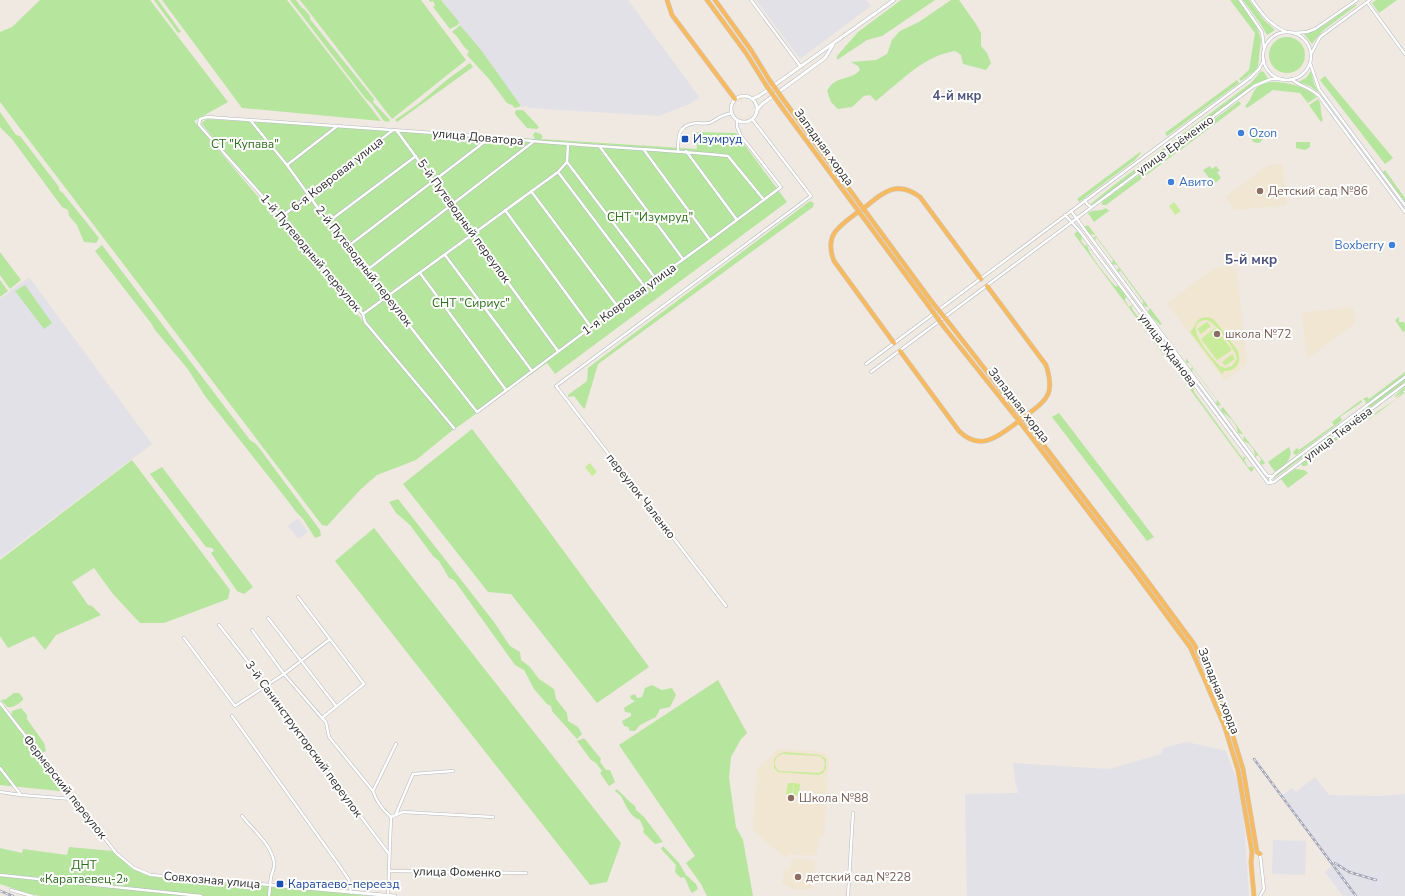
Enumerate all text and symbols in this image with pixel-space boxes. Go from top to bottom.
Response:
district label: 4-й мкр [933,87,981,105]
street label: Западная хорда [791,105,857,189]
street label: улица Ерёменко [1133,111,1217,178]
street label: улица Доватора [432,125,524,149]
place label: Ozon [1249,125,1277,141]
marker: Ozon [1236,128,1246,138]
place label: Изумруд [693,131,742,147]
street label: 6-я Ковровая улица [288,133,386,215]
marker: Изумруд [680,134,690,144]
park label: СТ "Купава" [211,136,279,152]
street label: 5-й Путеводный переулок [414,156,515,286]
place label: Авито [1179,174,1214,190]
marker: Авито [1166,177,1176,187]
place label: Детский сад №86 [1268,183,1368,199]
marker: Детский сад №86 [1255,186,1265,196]
street label: 1-й Путеводный переулок [257,191,365,316]
street label: 2-й Путеводный переулок [312,202,417,330]
park label: СНТ "Изумруд" [607,209,693,225]
place label: Boxberry [1335,237,1385,253]
marker: Boxberry [1387,240,1397,250]
district label: 5-й мкр [1225,250,1277,269]
street label: 1-я Ковровая улица [579,259,679,339]
park label: СНТ "Сириус" [432,295,510,311]
street label: улица Жданова [1135,310,1201,390]
place label: школа №72 [1225,326,1291,342]
marker: школа №72 [1212,329,1222,339]
street label: Западная хорда [985,364,1053,446]
street label: улица Ткачёва [1301,403,1375,465]
street label: переулок Чаленко [603,450,679,542]
street label: Западная хорда [1194,646,1244,736]
street label: 3-й Санинструкторский переулок [242,658,367,821]
street label: Фермерский переулок [19,732,111,843]
place label: Школа №88 [799,790,868,806]
marker: Школа №88 [786,793,796,803]
park label: ДНТ «Каратаевец-2» [40,857,128,887]
street label: улица Фоменко [413,863,501,881]
street label: Совхозная улица [163,868,261,892]
place label: детский сад №228 [806,869,911,885]
marker: детский сад №228 [793,872,803,882]
place label: Каратаево-переезд [288,876,400,892]
marker: Каратаево-переезд [275,879,285,889]

